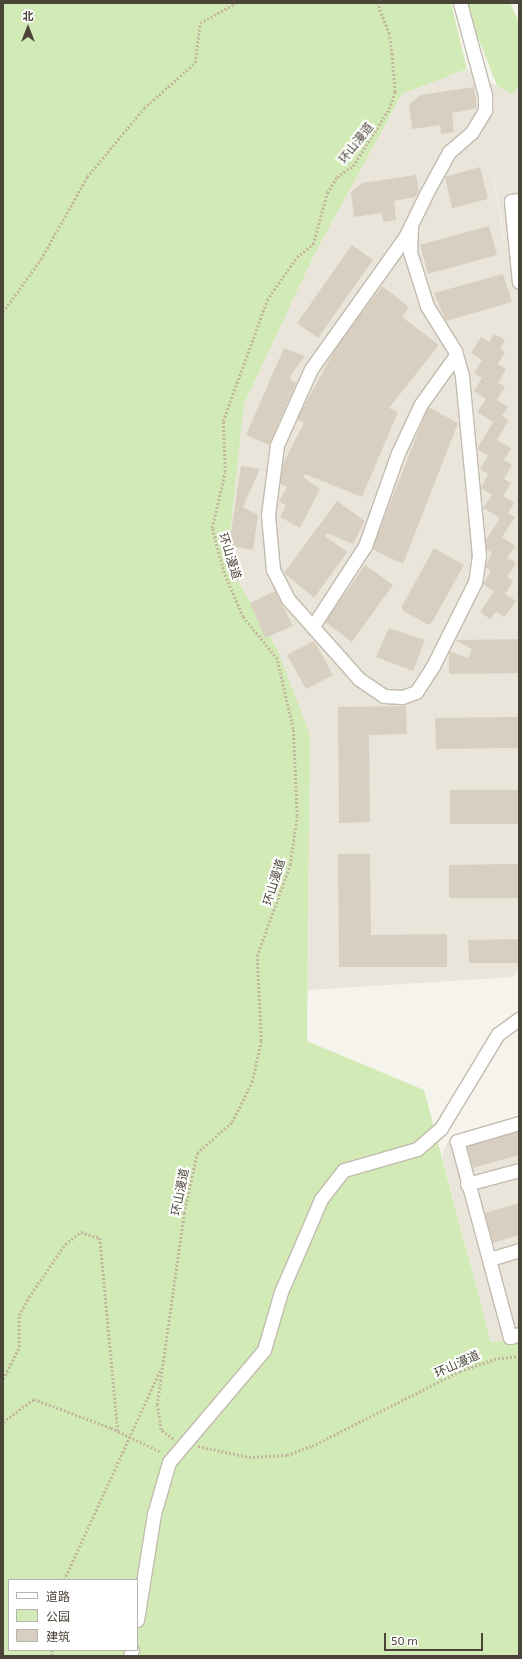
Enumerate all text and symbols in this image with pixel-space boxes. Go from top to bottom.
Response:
north arrow [8,8,48,48]
text: 北 [23,9,34,22]
street label: 环山漫道 [336,120,376,166]
street label: 环山漫道 [216,531,244,581]
street label: 环山漫道 [260,857,288,907]
street label: 环山漫道 [168,1167,192,1217]
street label: 环山漫道 [432,1348,482,1380]
legend [8,1579,138,1651]
text: 道路 [46,1589,70,1603]
text: 公园 [46,1609,70,1623]
scale bar [386,1625,485,1651]
text: 建筑 [46,1629,70,1643]
text: 50 m [391,1633,418,1647]

